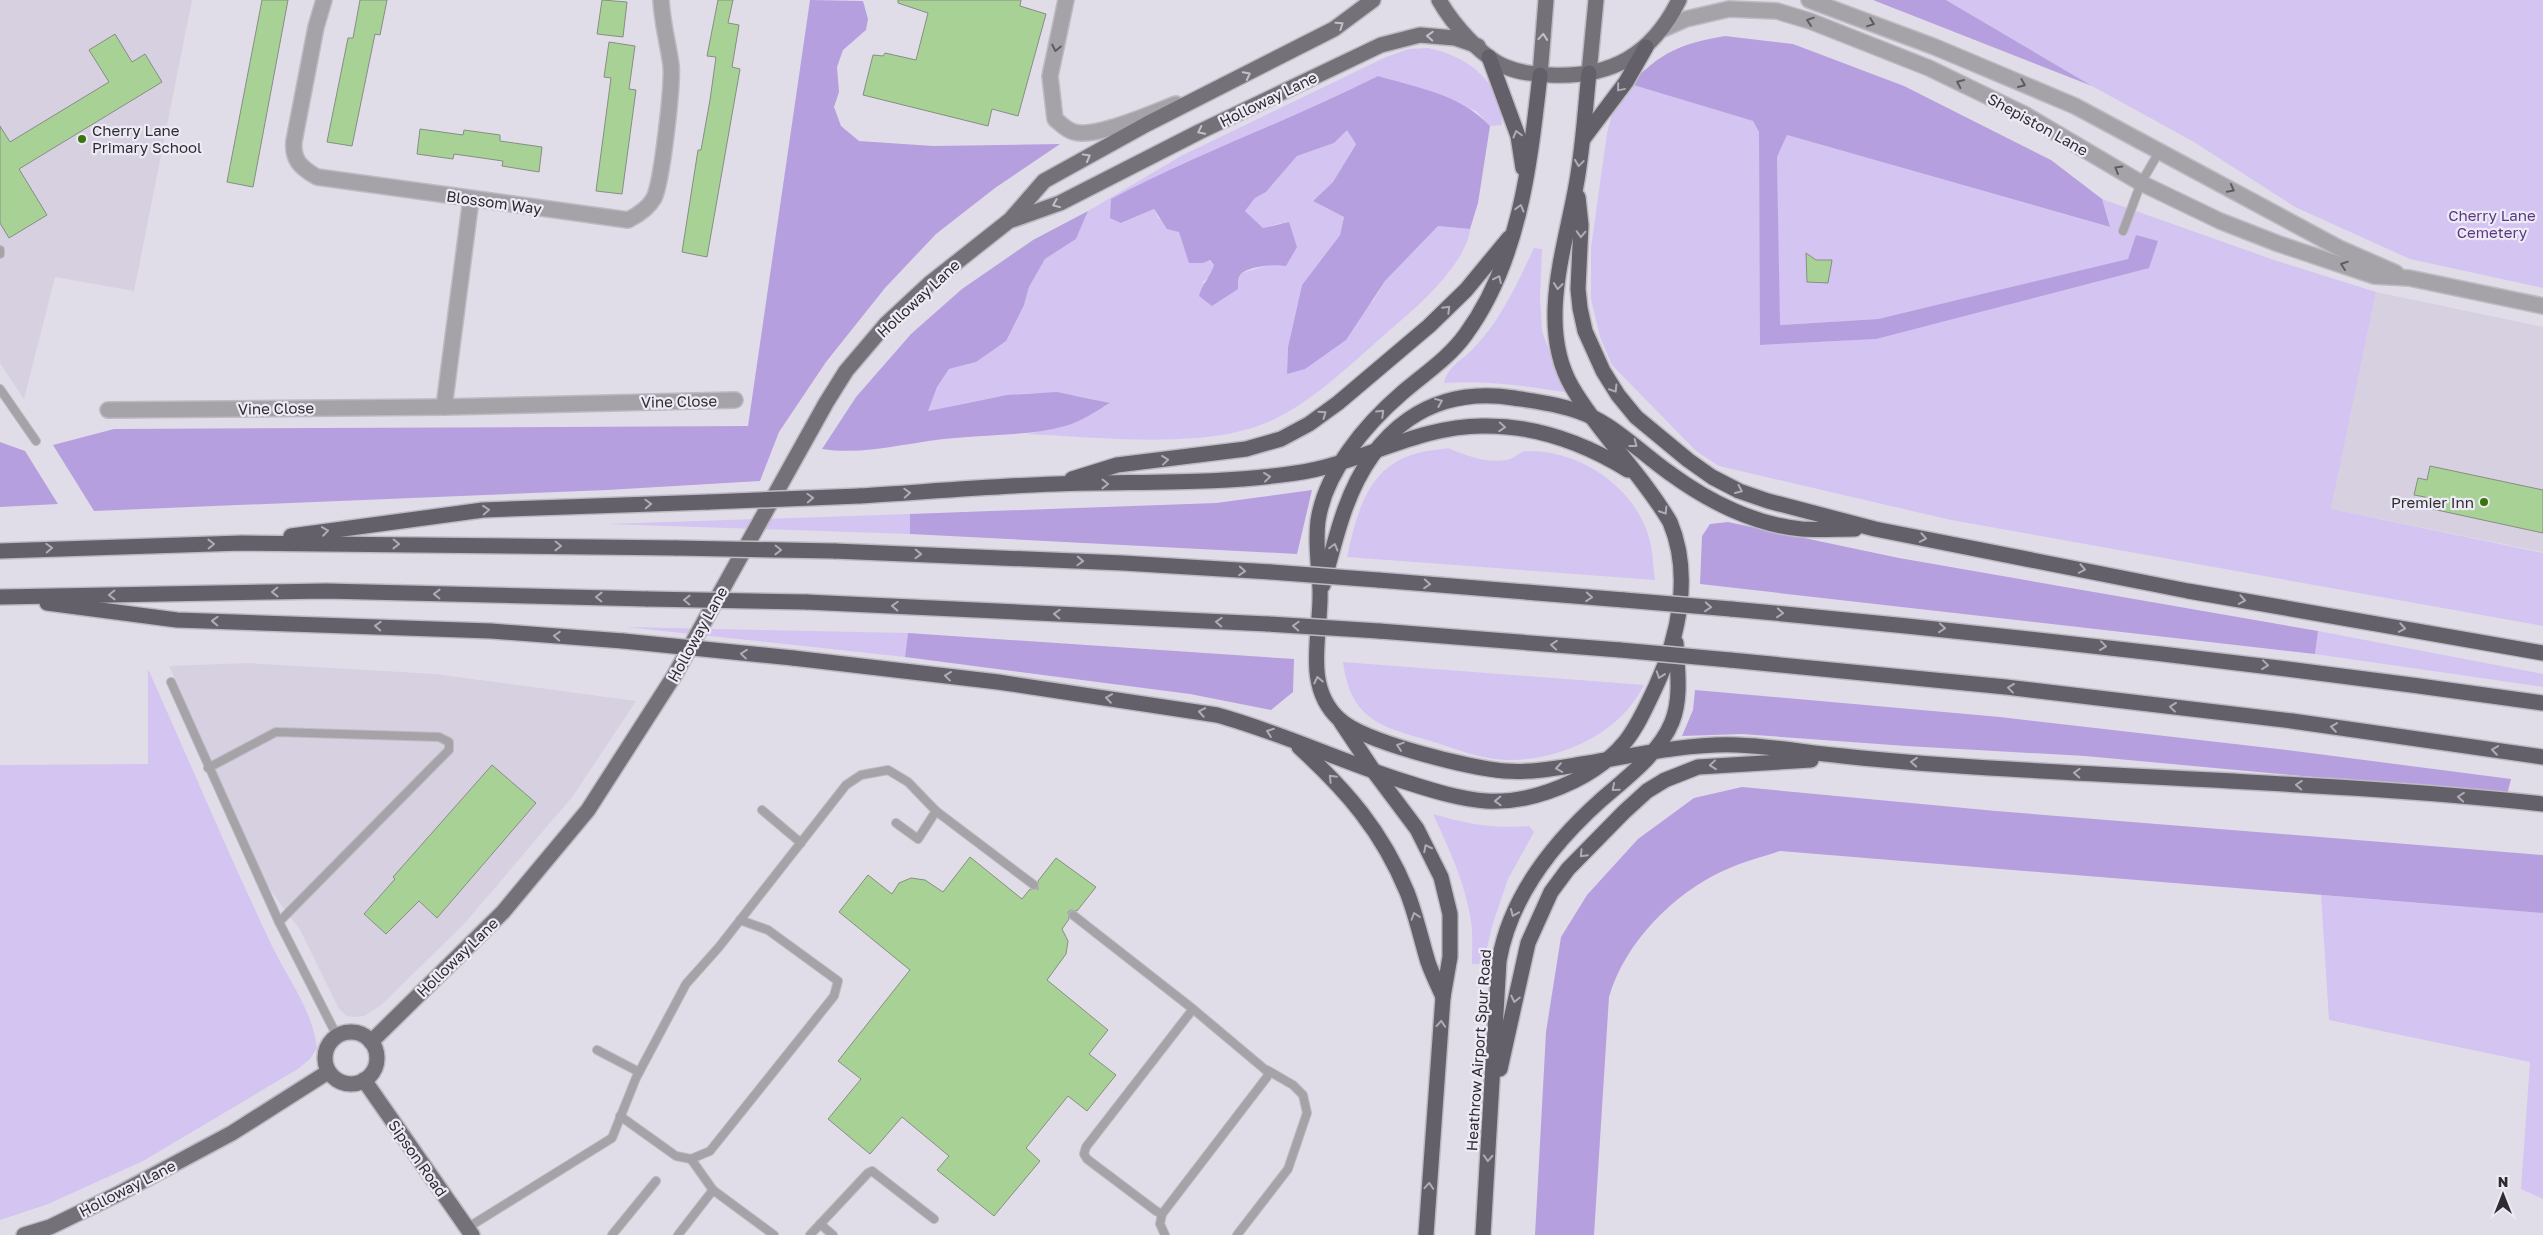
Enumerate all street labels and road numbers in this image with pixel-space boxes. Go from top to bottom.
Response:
street label: Holloway Lane [1216,68,1320,130]
street label: Shepiston Lane [1985,89,2092,159]
street label: Blossom Way [445,186,543,218]
street label: Holloway Lane [873,255,963,341]
street label: Vine Close [641,391,718,411]
street label: Vine Close [238,398,315,418]
street label: Holloway Lane [663,583,731,685]
street label: Holloway Lane [413,914,502,1000]
street label: Heathrow Airport Spur Road [1462,948,1494,1152]
street label: Sipson Road [385,1116,451,1200]
street label: Holloway Lane [76,1156,179,1220]

